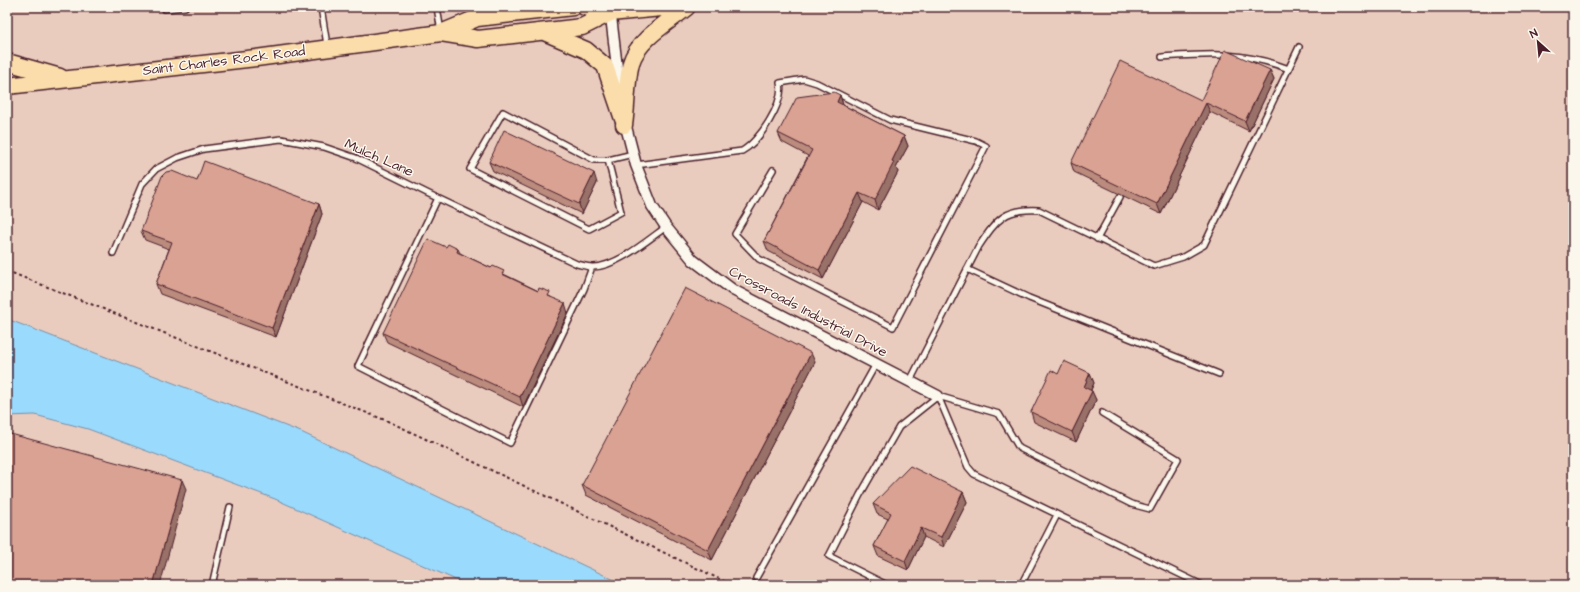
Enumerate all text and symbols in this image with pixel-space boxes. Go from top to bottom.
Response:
north arrow [1518,22,1558,62]
text: N [1527,25,1540,42]
street label: Saint Charles Rock Road [142,41,306,81]
street label: Mulch Lane [341,134,417,182]
street label: Crossroads Industrial Drive [725,262,891,363]

